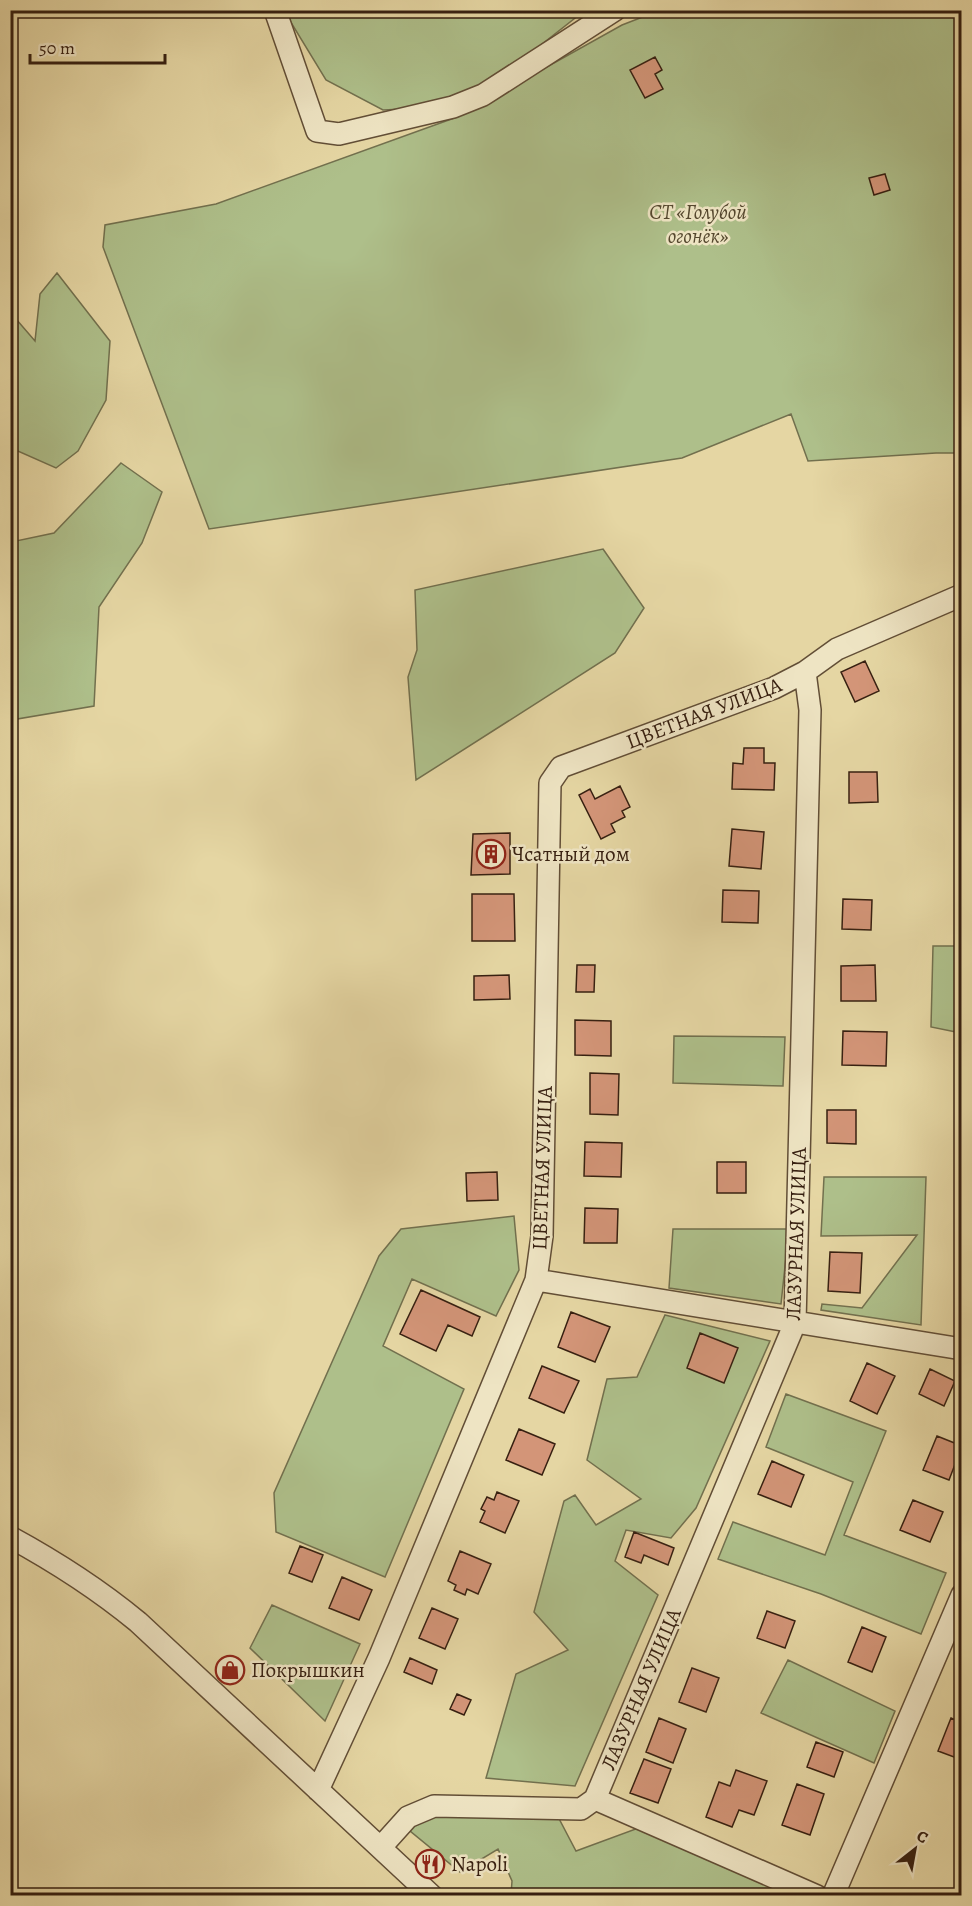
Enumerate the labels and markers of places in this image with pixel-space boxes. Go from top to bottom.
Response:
building icon: Чсатный дом [475,838,507,870]
place label: Чсатный дом [512,840,630,868]
shop icon: Покрышкин [214,1654,246,1686]
place label: Покрышкин [251,1656,365,1684]
restaurant icon: Napoli [414,1848,446,1880]
place label: Napoli [451,1850,508,1878]

